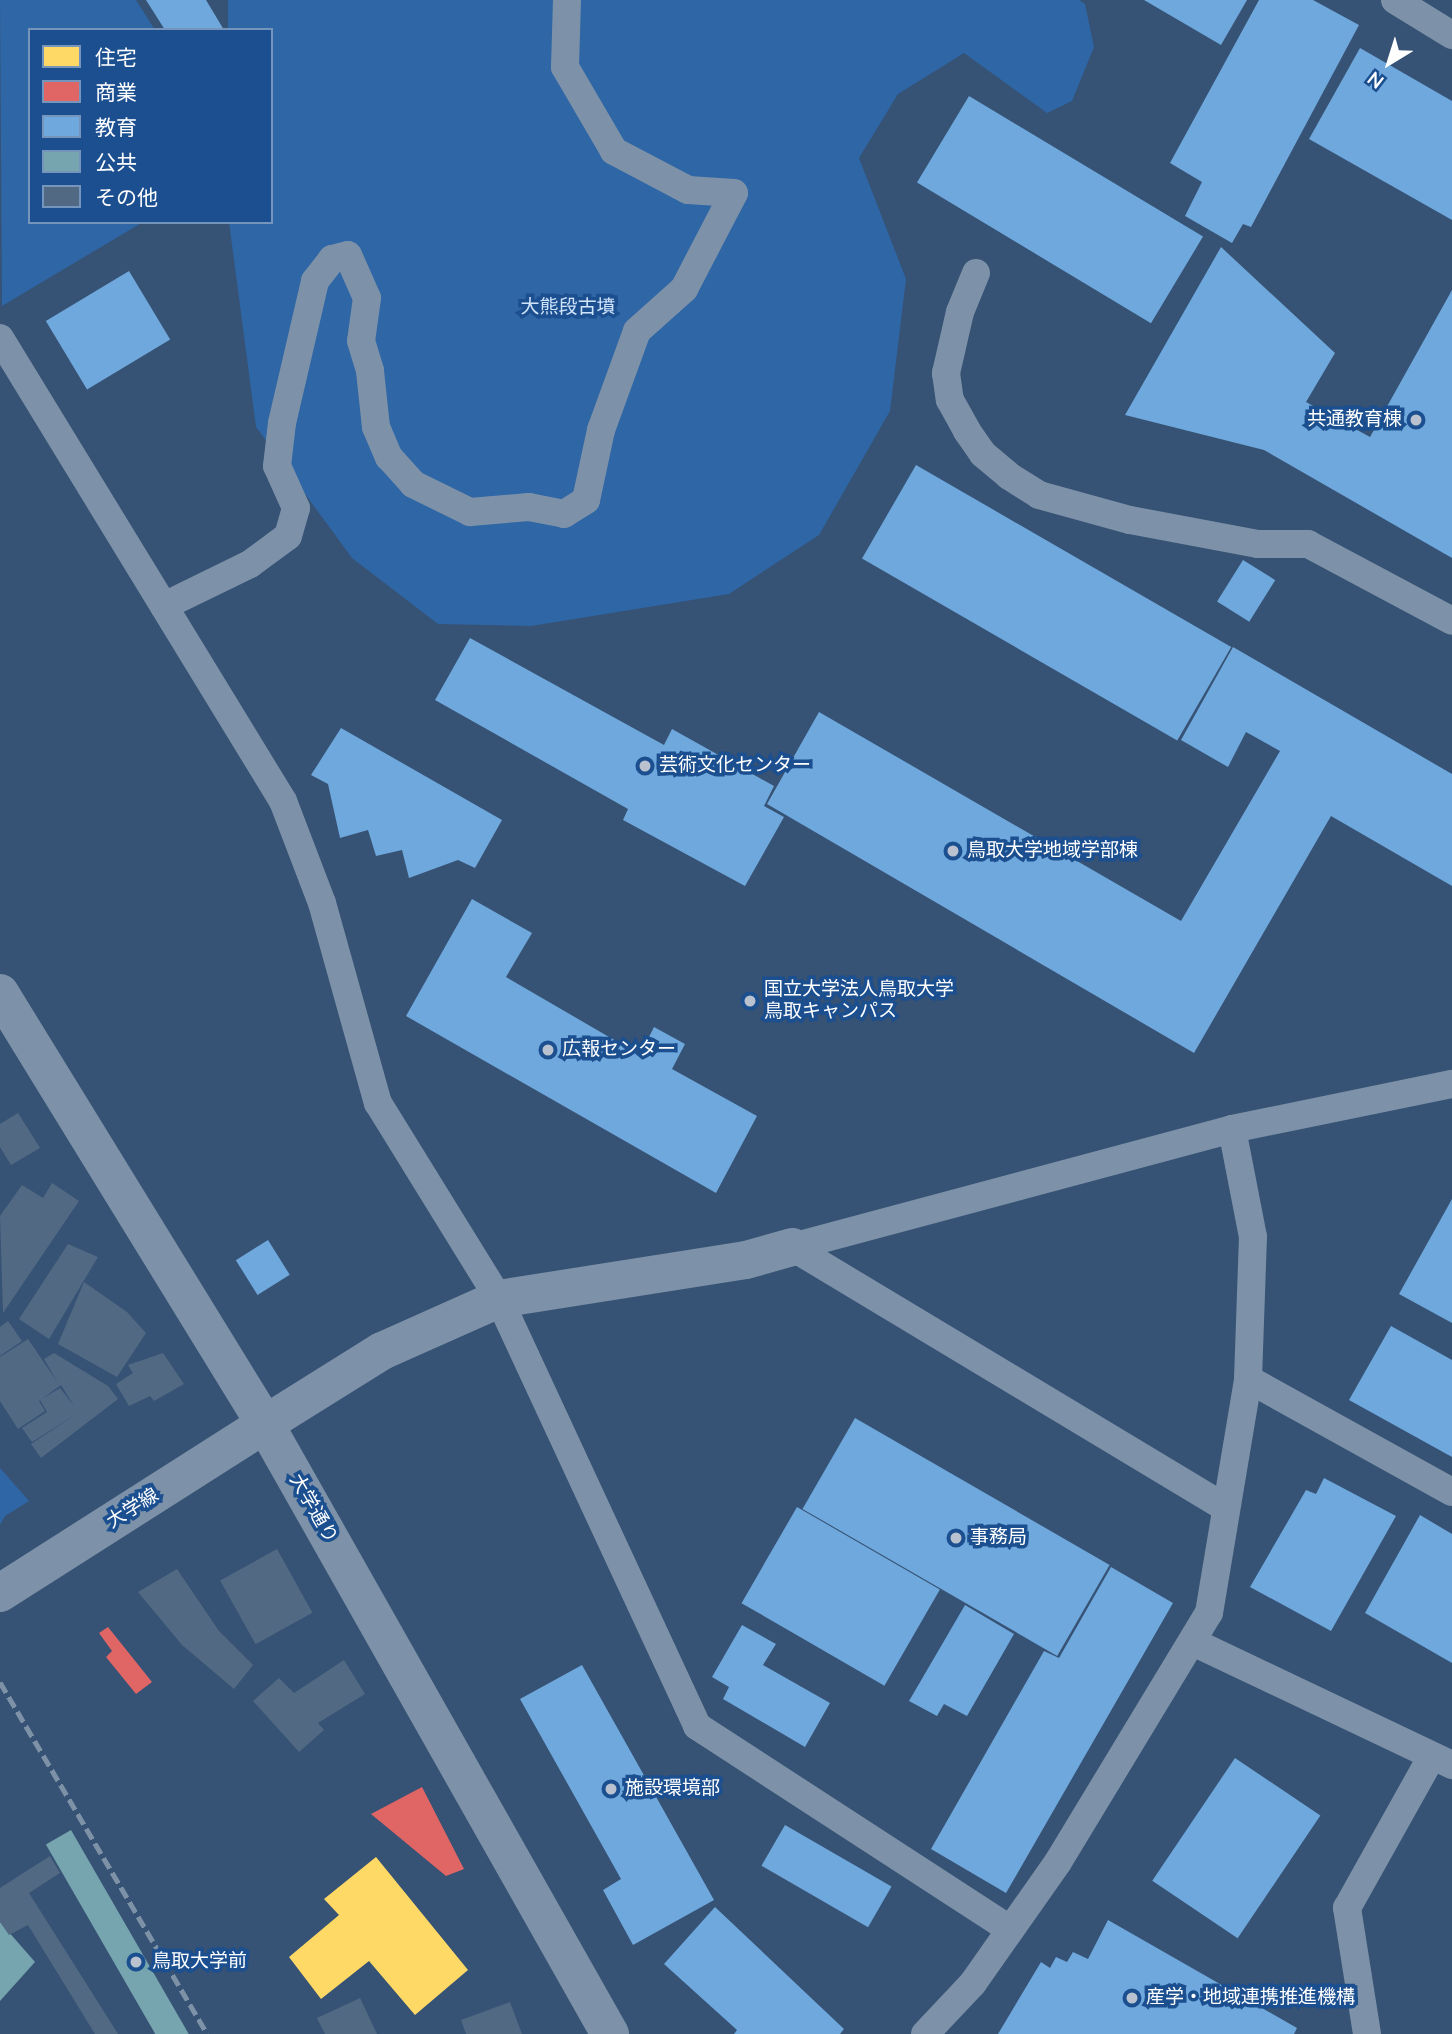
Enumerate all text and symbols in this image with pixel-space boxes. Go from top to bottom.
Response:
legend [28,28,273,224]
north arrow [1354,28,1424,98]
text: 住宅 [95,44,137,72]
text: N [1362,65,1390,94]
text: 商業 [95,79,137,107]
text: 教育 [95,114,137,142]
text: 公共 [95,149,137,177]
text: その他 [95,184,158,212]
park label: 大熊段古墳 [521,297,615,319]
place label: 共通教育棟 [1307,409,1402,431]
marker: 共通教育棟 [1408,412,1424,428]
place label: 芸術文化センター [659,755,811,777]
marker: 芸術文化センター [637,758,653,774]
place label: 鳥取大学地域学部棟 [967,840,1138,862]
marker: 鳥取大学地域学部棟 [945,843,961,859]
place label: 国立大学法人鳥取大学 鳥取キャンパス [764,979,954,1023]
marker: 国立大学法人鳥取大学 鳥取キャンパス [742,993,758,1009]
place label: 広報センター [562,1039,676,1061]
marker: 広報センター [540,1042,556,1058]
street label: 大学通り [284,1470,342,1548]
street label: 大学線 [103,1484,163,1534]
place label: 事務局 [970,1527,1027,1549]
marker: 事務局 [948,1530,964,1546]
place label: 施設環境部 [625,1778,720,1800]
marker: 施設環境部 [603,1781,619,1797]
place label: 鳥取大学前 [152,1951,247,1973]
marker: 鳥取大学前 [126,1952,146,1972]
place label: 産学・地域連携推進機構 [1146,1987,1355,2009]
marker: 産学・地域連携推進機構 [1124,1990,1140,2006]

